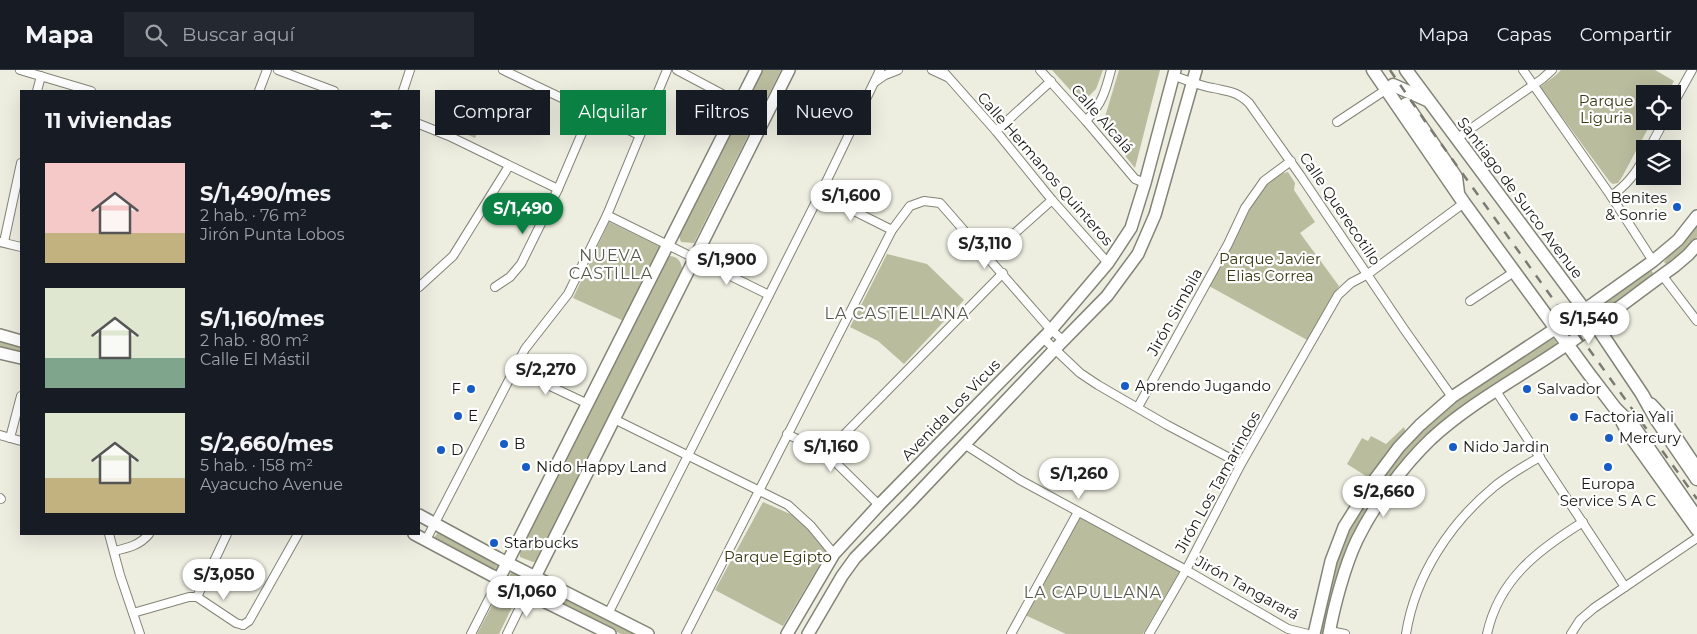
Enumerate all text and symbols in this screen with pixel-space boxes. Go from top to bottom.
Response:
search box [124,12,474,57]
text: Mapa [25,20,94,49]
icon: search [142,21,170,49]
text: Buscar aquí [182,23,295,46]
text: Mapa [1418,24,1469,46]
text: Capas [1497,24,1552,46]
text: Compartir [1580,24,1672,46]
street label: Calle Alcalá [1067,80,1138,157]
map controls [1636,85,1681,185]
button: locate [1636,85,1681,130]
street label: Calle Hermanos Quinteros [973,88,1117,249]
chip: Comprar [435,90,550,135]
chip: Alquilar [560,90,666,135]
chip: Filtros [676,90,767,135]
chip: Nuevo [777,90,871,135]
park label: Parque Liguria [1579,91,1633,127]
icon: filters [367,106,395,134]
text: 11 viviendas [45,108,172,133]
street label: Santiago de Surco Avenue [1453,113,1587,282]
button: layers [1636,140,1681,185]
street label: Calle Querecotillo [1296,149,1385,269]
pin: S/1,600 [805,180,897,222]
text: S/1,490/mes [200,181,331,206]
icon: home [85,183,145,243]
text: S/1,600 [821,186,881,205]
place label: Benites & Sonrie [1605,188,1667,224]
pin: S/1,490 [477,192,569,235]
text: S/1,490 [493,199,553,218]
marker: Benites & Sonrie [1671,201,1683,213]
text: 2 hab. · 76 m² [200,206,307,225]
text: Jirón Punta Lobos [200,225,344,244]
pin: S/3,110 [939,228,1031,270]
text: S/3,110 [958,234,1012,253]
pin: S/1,900 [681,244,773,286]
district label: NUEVA CASTILLA [569,246,653,283]
park label: Parque Javier Elias Correa [1219,249,1321,285]
text: S/1,900 [697,250,757,269]
street label: Jirón Simbila [1142,265,1206,360]
pin: S/1,540 [1543,302,1635,345]
district label: LA CASTELLANA [825,304,970,323]
text: S/1,160/mes [200,306,325,331]
icon: home [85,308,145,368]
text: S/1,540 [1560,309,1618,328]
text: 2 hab. · 80 m² [200,331,309,350]
text: Calle El Mástil [200,350,310,369]
pin: S/2,270 [500,354,592,396]
street label: Avenida Los Vicus [897,355,1004,464]
text: S/2,270 [516,360,576,379]
place label: Aprendo Jugando [1135,376,1271,395]
place label: F [452,379,461,398]
place label: Salvador [1537,379,1601,398]
marker: Aprendo Jugando [1119,380,1131,392]
marker: F [465,383,477,395]
marker: Salvador [1521,383,1533,395]
place label: E [468,406,478,425]
place label: Factoria Yali [1584,407,1674,426]
street label: Jirón Los Tamarindos [1170,408,1264,557]
marker: E [452,410,464,422]
marker: Factoria Yali [1568,411,1580,423]
place label: Mercury [1619,428,1682,447]
pin: S/1,160 [785,430,877,473]
text: S/2,660/mes [200,431,333,456]
marker: Mercury [1603,432,1615,444]
icon: home [85,433,145,493]
place label: B [514,434,525,453]
text: S/1,160 [804,437,858,456]
place label: Nido Jardin [1463,437,1549,456]
marker: B [498,438,510,450]
place label: D [451,440,463,459]
marker: Nido Jardin [1447,441,1459,453]
marker: D [435,444,447,456]
text: 5 hab. · 158 m² [200,456,313,475]
place label: Nido Happy Land [536,457,667,476]
pin: S/1,260 [1033,458,1125,500]
marker: Nido Happy Land [520,461,532,473]
marker: Europa Service S A C [1602,461,1614,473]
text: S/1,260 [1050,464,1108,483]
place label: Europa Service S A C [1560,474,1657,510]
text: Ayacucho Avenue [200,475,343,494]
pin: S/2,660 [1338,476,1430,518]
text: S/2,660 [1353,482,1415,501]
place label: Starbucks [504,533,578,552]
marker: Starbucks [488,537,500,549]
park label: Parque Egipto [724,547,832,566]
street label: Jirón Tangarará [1191,551,1302,624]
pin: S/3,050 [178,558,270,601]
text: S/3,050 [193,565,255,584]
pin: S/1,060 [481,576,573,618]
text: S/1,060 [497,582,557,601]
district label: LA CAPULLANA [1024,583,1162,602]

